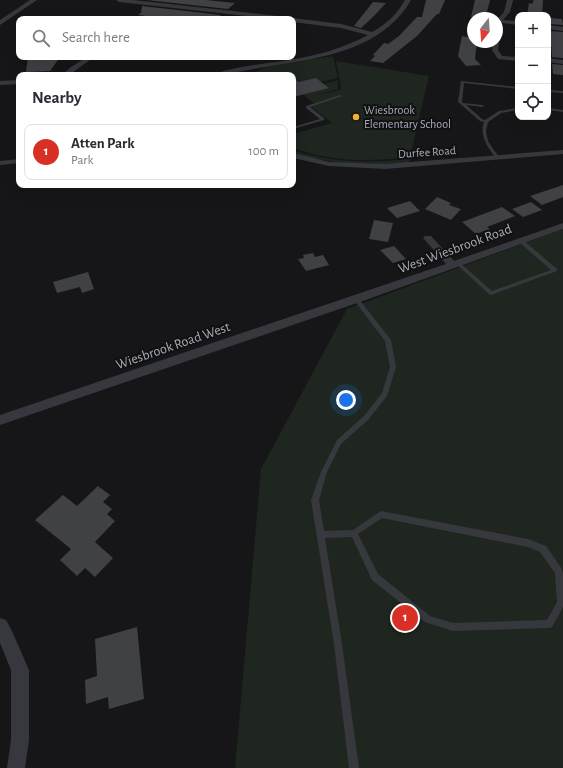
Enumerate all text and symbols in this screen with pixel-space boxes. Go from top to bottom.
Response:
north arrow [467,12,503,48]
map controls [515,12,551,120]
button: + [515,12,551,48]
search box [16,16,296,60]
icon: search [30,27,52,49]
text: Search here [62,30,130,45]
button: − [515,48,551,84]
button: locate [515,84,551,120]
text: Nearby [32,89,82,106]
place label: Wiesbrook Elementary School [364,104,451,131]
marker: Wiesbrook Elementary School [351,112,361,122]
text: Atten Park [71,136,135,151]
street label: Durfee Road [398,144,456,160]
text: 1 [44,145,48,158]
text: 100 m [248,145,279,158]
text: Park [71,154,93,167]
street label: West Wiesbrook Road [396,222,514,276]
street label: Wiesbrook Road West [114,320,232,372]
your location [336,390,356,410]
pin: 1 [392,603,418,633]

